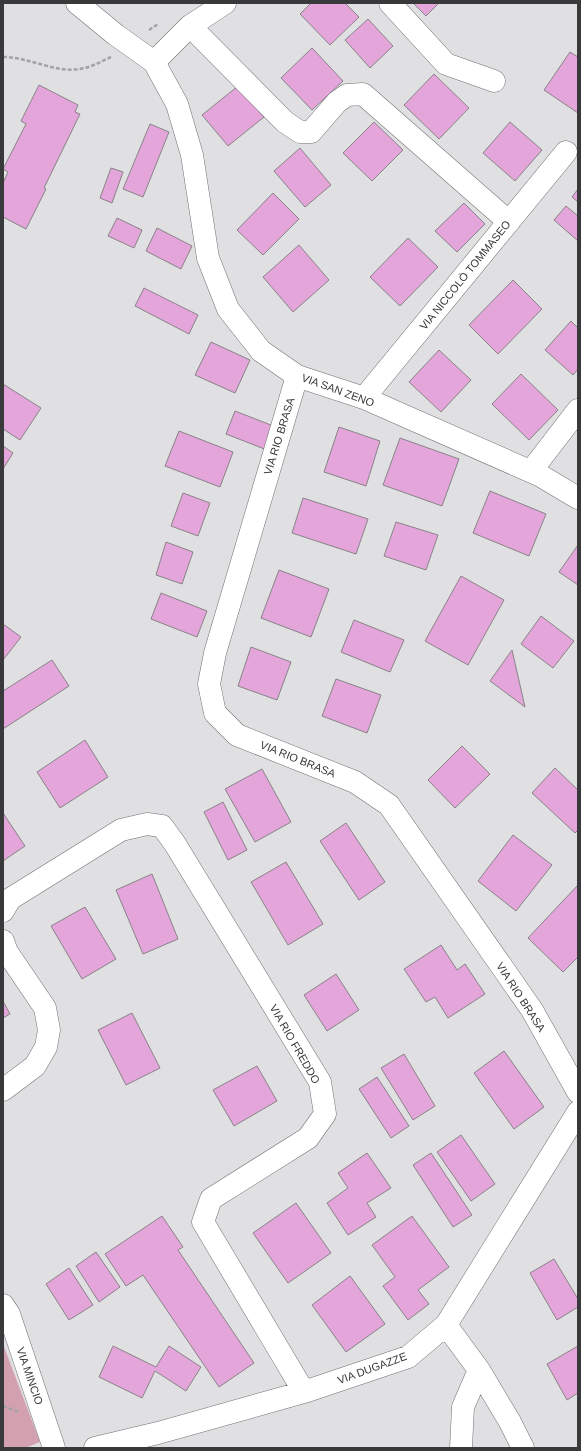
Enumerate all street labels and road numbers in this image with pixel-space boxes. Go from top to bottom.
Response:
street label: VIA NICCOLÒ TOMMASEO [417,218,513,332]
street label: VIA SAN ZENO [300,371,376,409]
street label: VIA RIO BRASA [262,395,297,476]
street label: VIA RIO BRASA [259,738,338,780]
street label: VIA RIO BRASA [494,960,548,1034]
street label: VIA RIO FREDDO [267,1002,323,1086]
street label: VIA MINCIO [15,1346,46,1407]
street label: VIA DUGAZZE [336,1350,408,1386]

